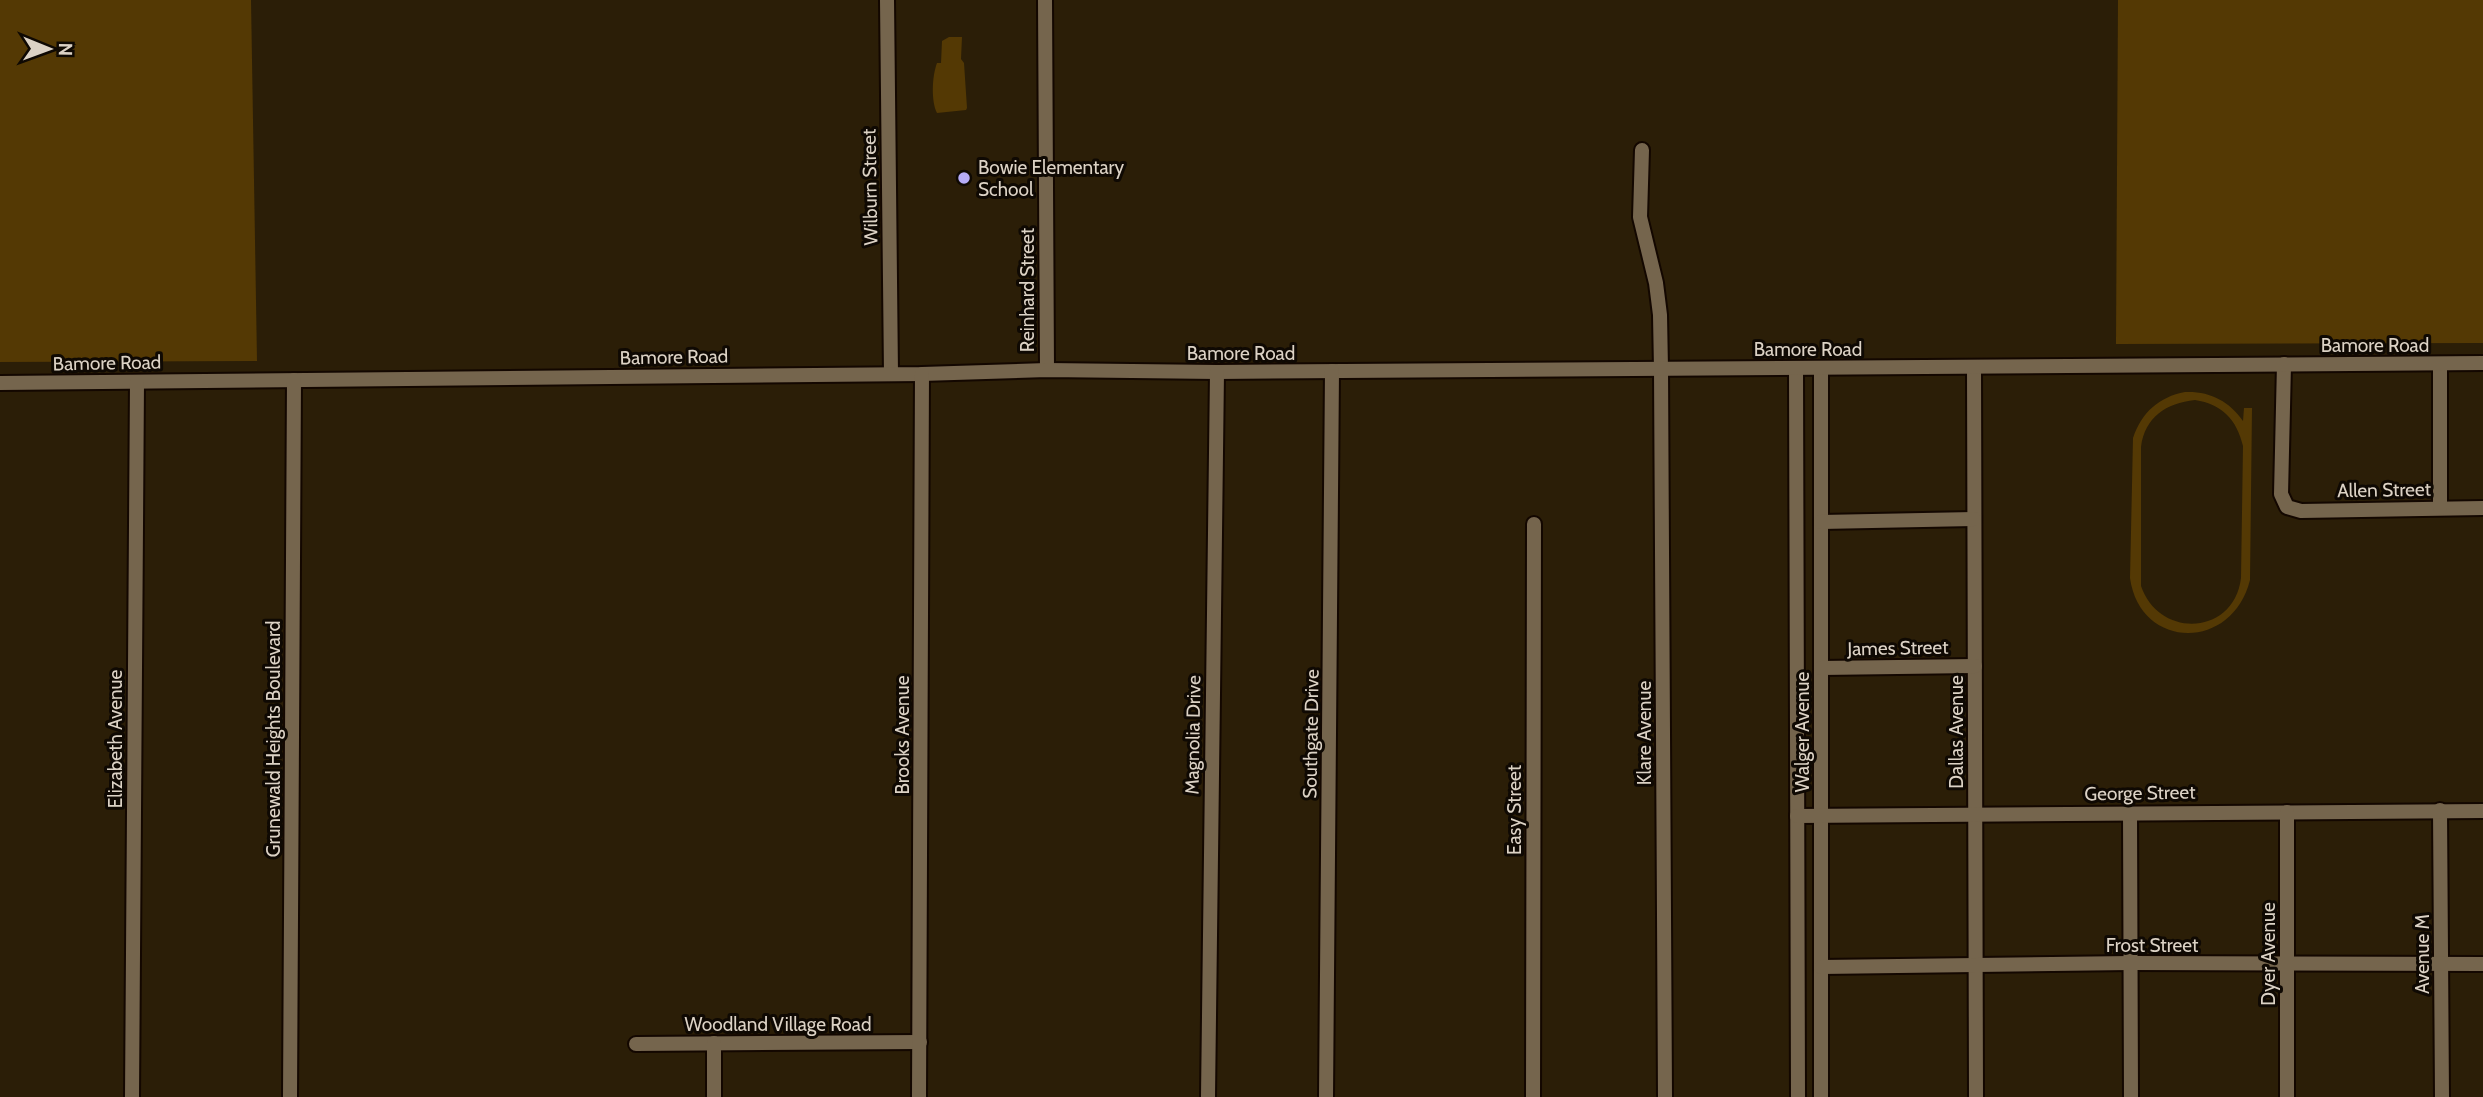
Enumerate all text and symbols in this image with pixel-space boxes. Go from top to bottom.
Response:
north arrow [14,14,84,84]
text: N [54,42,77,56]
street label: Wilburn Street [857,128,883,246]
place label: Bowie Elementary School [978,156,1125,201]
marker: Bowie Elementary School [956,170,972,186]
street label: Reinhard Street [1016,227,1039,352]
street label: Bamore Road [2321,334,2429,357]
street label: Bamore Road [1754,338,1862,361]
street label: Bamore Road [1187,342,1295,365]
street label: Bamore Road [620,345,728,369]
street label: Bamore Road [53,351,161,375]
street label: Allen Street [2337,478,2432,502]
street label: Grunewald Heights Boulevard [262,621,285,857]
street label: James Street [1846,636,1949,660]
street label: Elizabeth Avenue [104,669,127,808]
street label: Southgate Drive [1298,669,1324,799]
street label: Walger Avenue [1791,671,1814,792]
street label: Brooks Avenue [891,675,914,794]
street label: Magnolia Drive [1180,675,1206,795]
street label: Dallas Avenue [1945,675,1968,789]
street label: Klare Avenue [1633,681,1656,785]
street label: Easy Street [1503,764,1526,855]
street label: George Street [2084,781,2196,805]
street label: Dyer Avenue [2257,902,2280,1006]
street label: Avenue M [2411,914,2434,994]
street label: Frost Street [2106,934,2199,957]
street label: Woodland Village Road [685,1013,871,1036]

